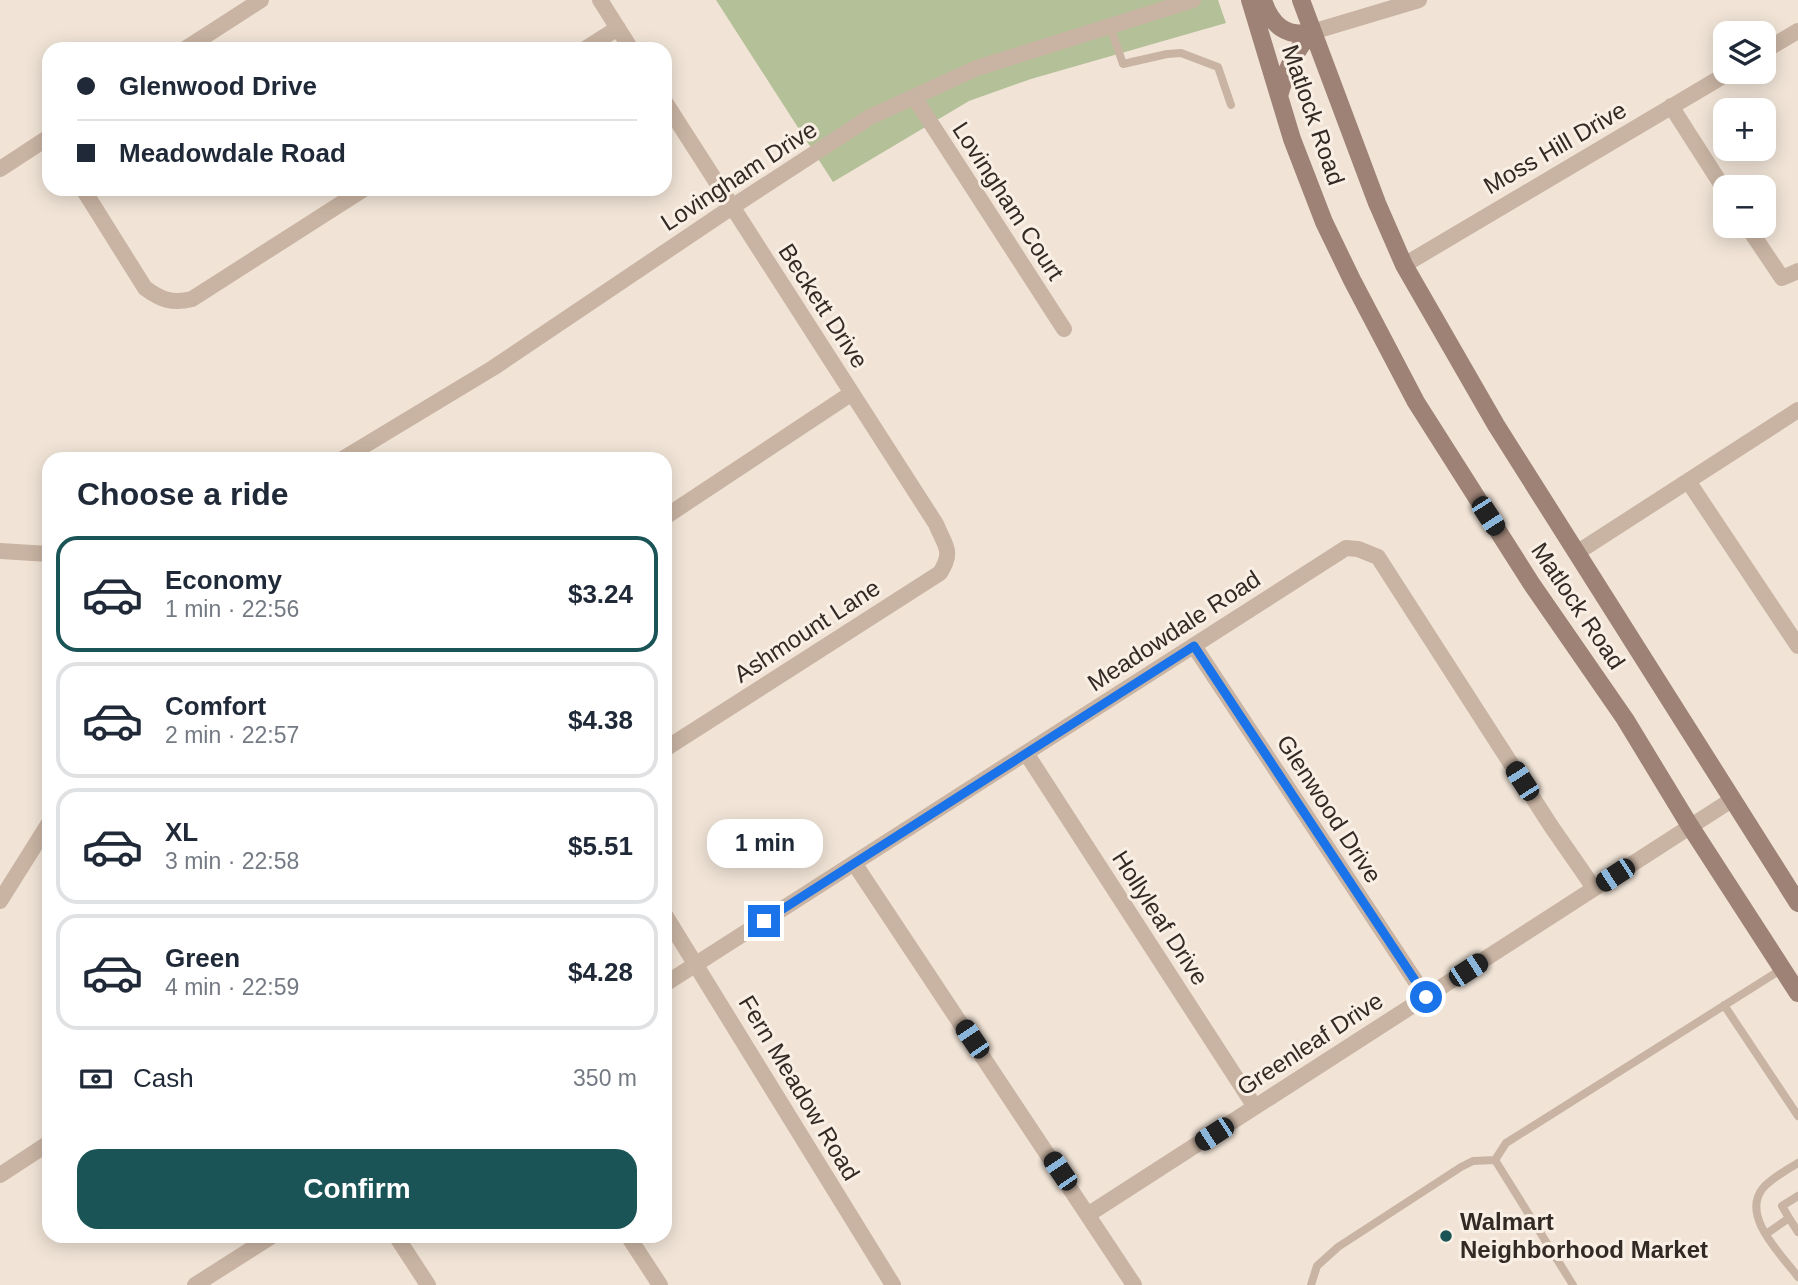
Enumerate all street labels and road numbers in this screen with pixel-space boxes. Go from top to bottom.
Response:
street label: Matlock Road [1277,41,1350,189]
street label: Moss Hill Drive [1479,96,1631,199]
street label: Lovingham Drive [656,115,822,236]
street label: Lovingham Court [947,117,1070,285]
street label: Beckett Drive [773,239,874,373]
street label: Matlock Road [1526,537,1631,674]
street label: Meadowdale Road [1082,565,1265,696]
street label: Ashmount Lane [729,573,885,688]
street label: Glenwood Drive [1272,730,1387,888]
street label: Hollyleaf Drive [1107,845,1214,990]
street label: Greenleaf Drive [1232,986,1388,1101]
street label: Fern Meadow Road [734,990,865,1185]

